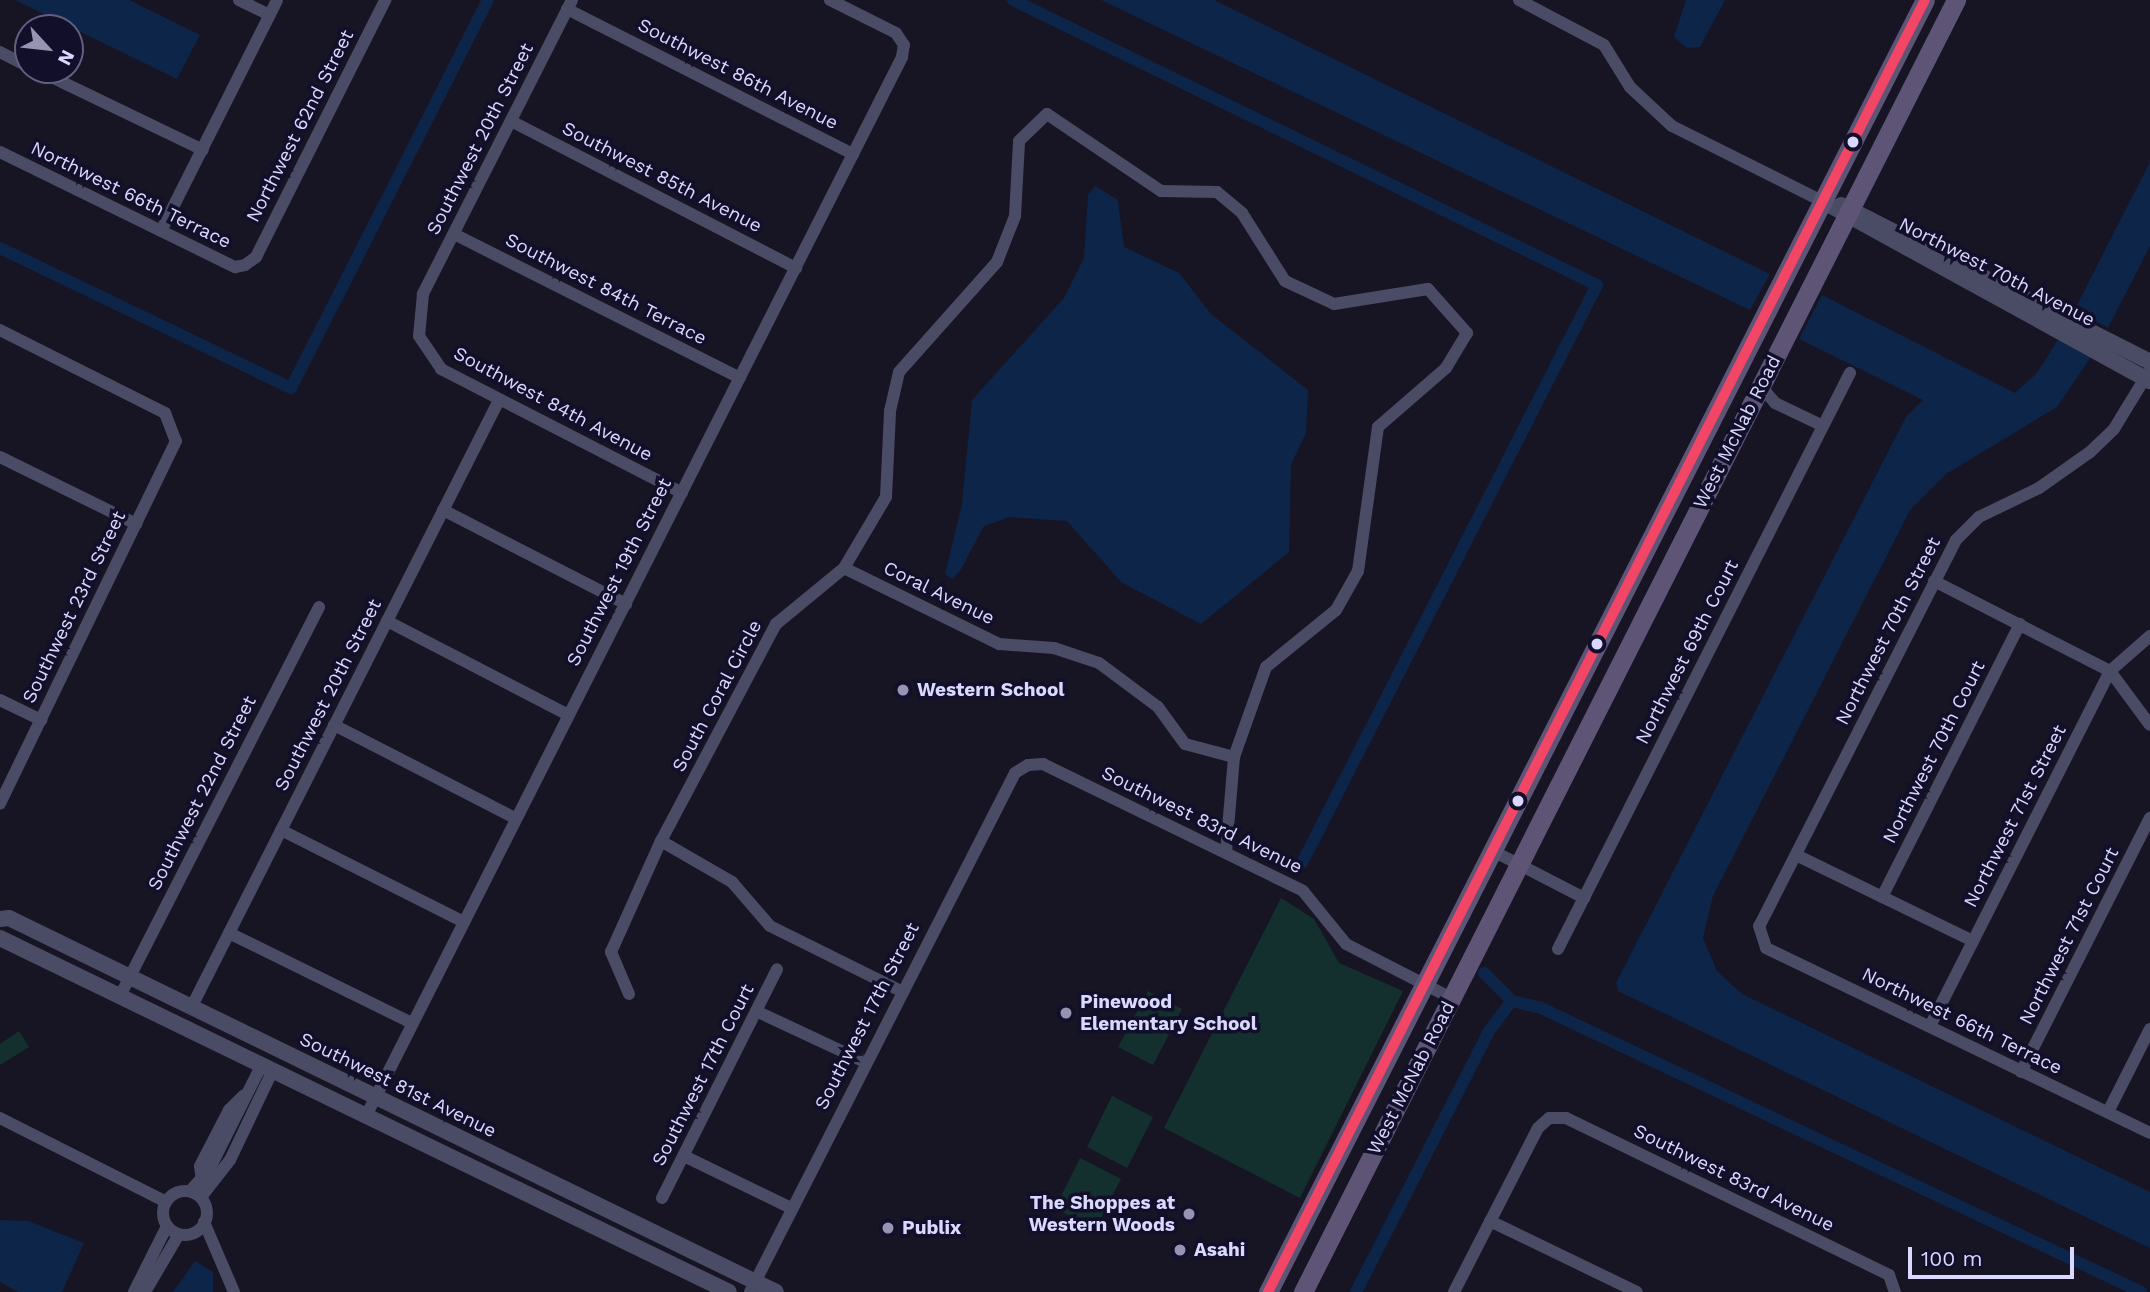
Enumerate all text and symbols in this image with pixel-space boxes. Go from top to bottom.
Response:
street label: Southwest 86th Avenue [634,13,842,135]
north arrow [14,14,84,84]
street label: Northwest 62nd Street [242,26,358,226]
street label: Southwest 20th Street [422,39,538,239]
text: N [53,46,80,69]
street label: Southwest 85th Avenue [558,116,766,238]
unlabelled marker [1846,135,1860,149]
street label: Northwest 66th Terrace [27,136,235,254]
street label: Northwest 70th Avenue [1895,212,2099,332]
street label: Southwest 84th Terrace [501,228,711,350]
street label: Southwest 84th Avenue [449,342,657,466]
street label: West McNab Road [1688,351,1786,513]
street label: Southwest 19th Street [562,474,676,670]
street label: Southwest 23rd Street [17,507,131,707]
street label: Northwest 70th Street [1831,533,1945,729]
street label: Coral Avenue [879,556,999,630]
street label: Northwest 69th Court [1631,556,1743,748]
street label: Southwest 20th Street [270,595,386,795]
street label: South Coral Circle [667,616,767,776]
unlabelled marker [1590,637,1604,651]
street label: Northwest 70th Court [1878,657,1990,847]
place label: Western School [917,679,1065,701]
marker: Western School [895,682,911,698]
street label: Southwest 22nd Street [143,692,261,894]
street label: Northwest 71st Street [1959,721,2071,911]
street label: Southwest 83rd Avenue [1098,761,1306,879]
unlabelled marker [1511,794,1525,808]
street label: Northwest 71st Court [2014,843,2124,1029]
street label: Southwest 17th Street [810,918,924,1114]
street label: Northwest 66th Terrace [1858,962,2066,1080]
street label: Southwest 17th Court [647,980,759,1170]
place label: Pinewood Elementary School [1080,991,1257,1035]
street label: West McNab Road [1362,997,1460,1159]
marker: Pinewood Elementary School [1058,1005,1074,1021]
street label: Southwest 81st Avenue [296,1027,500,1143]
street label: Southwest 83rd Avenue [1630,1119,1838,1237]
place label: The Shoppes at Western Woods [1029,1192,1175,1236]
marker: The Shoppes at Western Woods [1181,1206,1197,1222]
place label: Publix [902,1217,961,1239]
marker: Publix [880,1220,896,1236]
scale bar [1912,1232,2078,1276]
place label: Asahi [1194,1239,1245,1261]
marker: Asahi [1172,1242,1188,1258]
text: 100 m [1921,1246,1983,1271]

